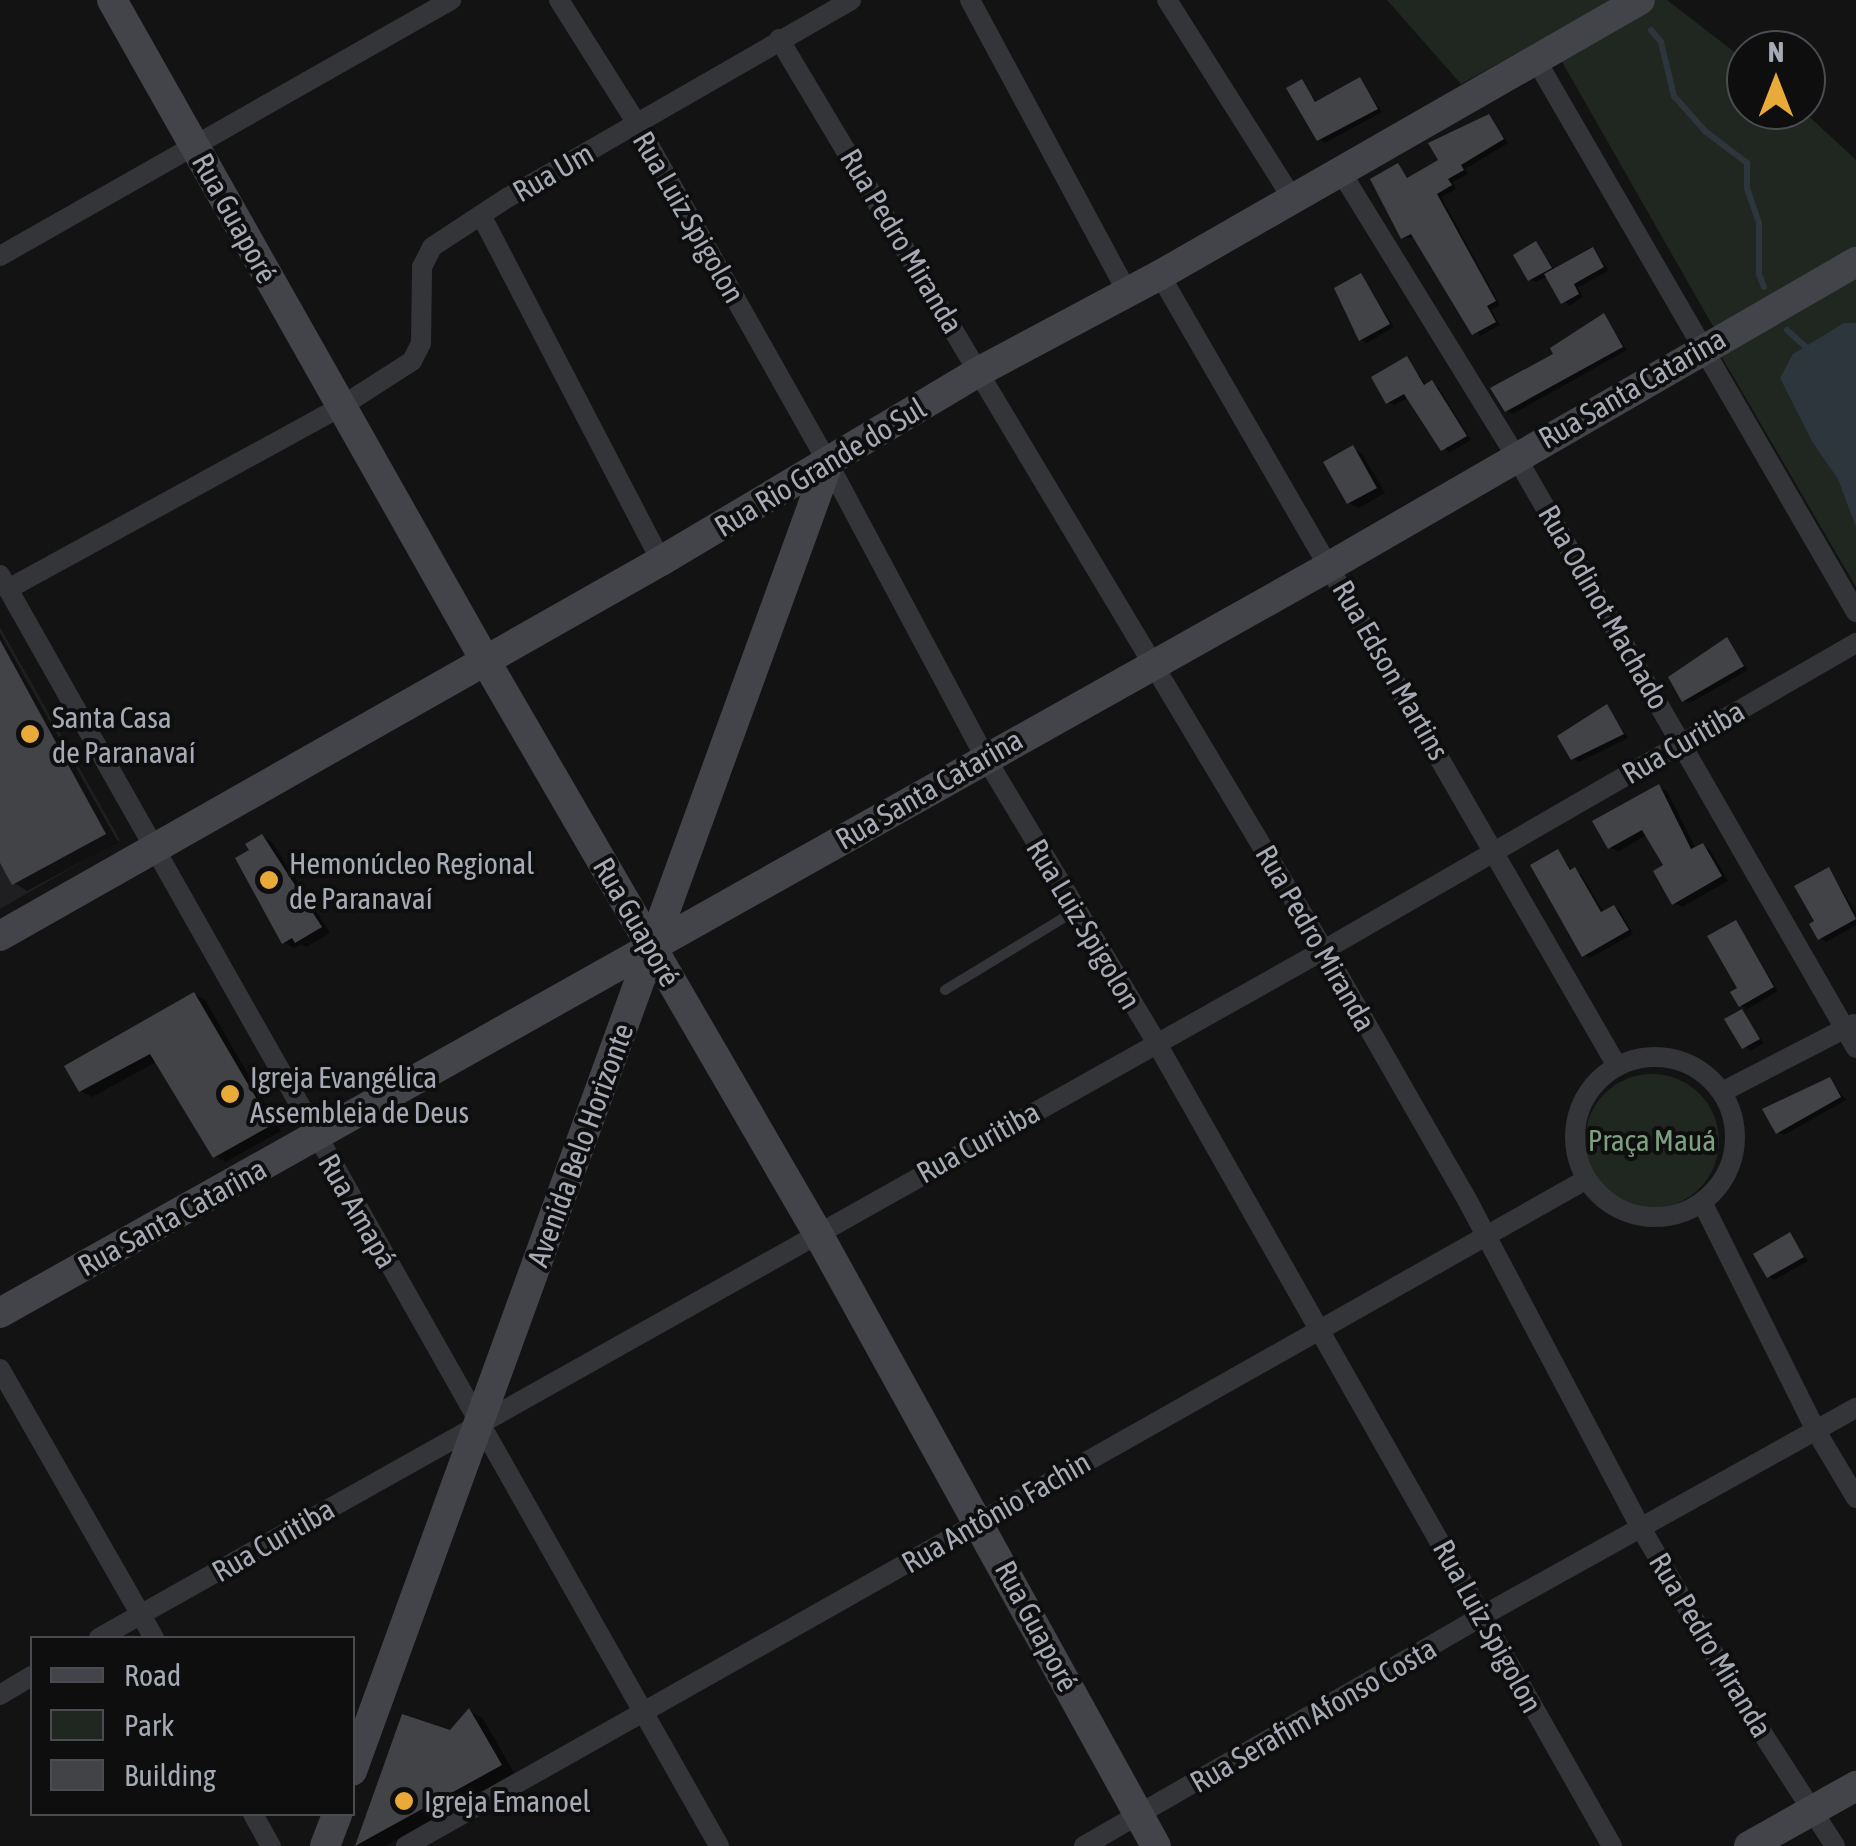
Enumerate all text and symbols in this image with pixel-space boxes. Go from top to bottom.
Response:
north arrow [1726,30,1826,130]
text: N [1768,36,1784,68]
street label: Rua Luiz Spigolon [625,125,753,309]
street label: Rua Um [506,135,600,209]
street label: Rua Pedro Miranda [833,142,971,340]
street label: Rua Guaporé [185,147,285,289]
street label: Rua Santa Catarina [1532,320,1732,456]
street label: Rua Rio Grande do Sul [708,390,932,544]
street label: Rua Odinot Machado [1531,499,1677,715]
street label: Rua Edson Martins [1325,574,1457,766]
street label: Rua Curitiba [1616,693,1750,791]
place label: Santa Casa de Paranavaí [52,699,196,770]
marker: Santa Casa de Paranavaí [17,721,43,747]
street label: Rua Santa Catarina [829,721,1029,857]
street label: Rua Luiz Spigolon [1019,832,1149,1016]
street label: Rua Pedro Miranda [1248,839,1384,1037]
place label: Hemonúcleo Regional de Paranavaí [289,845,534,916]
street label: Rua Guaporé [586,851,688,993]
marker: Hemonúcleo Regional de Paranavaí [258,869,280,891]
street label: Avenida Belo Horizonte [519,1018,641,1272]
place label: Igreja Evangélica Assembleia de Deus [250,1059,469,1130]
marker: Igreja Evangélica Assembleia de Deus [219,1083,241,1105]
street label: Rua Curitiba [910,1094,1046,1190]
park label: Praça Mauá [1588,1122,1716,1158]
street label: Rua Amapá [311,1147,405,1275]
street label: Rua Santa Catarina [72,1150,272,1284]
street label: Rua Antônio Fachin [895,1444,1097,1580]
street label: Rua Curitiba [206,1491,340,1589]
street label: Rua Luiz Spigolon [1426,1533,1550,1719]
street label: Rua Pedro Miranda [1642,1546,1780,1744]
street label: Rua Guaporé [988,1555,1086,1697]
street label: Rua Serafim Afonso Costa [1184,1630,1442,1800]
legend [30,1636,355,1816]
text: Road [124,1658,181,1692]
text: Park [124,1708,174,1742]
text: Building [124,1758,216,1792]
place label: Igreja Emanoel [424,1783,591,1819]
marker: Igreja Emanoel [393,1790,415,1812]

